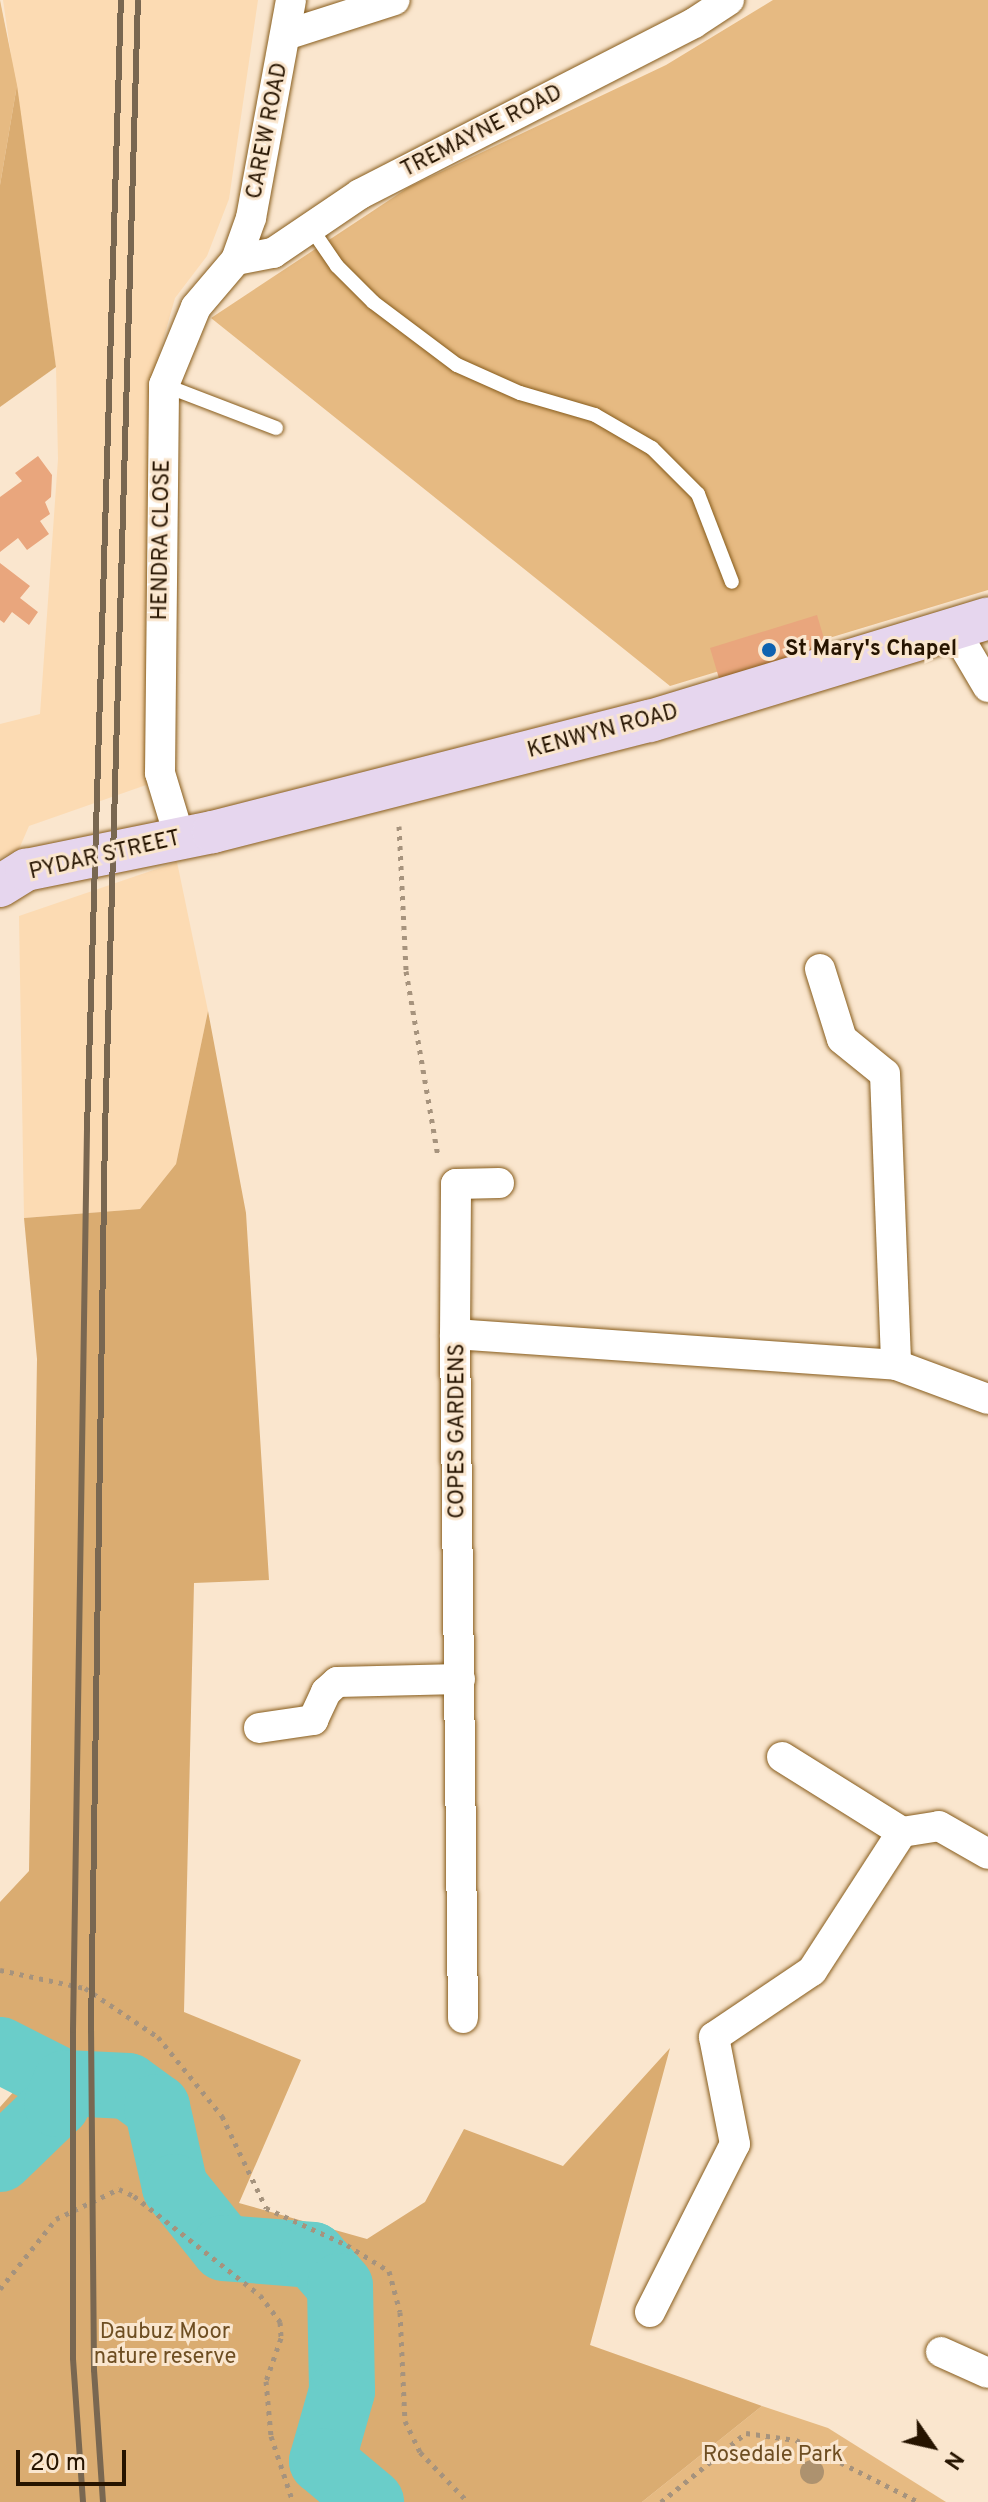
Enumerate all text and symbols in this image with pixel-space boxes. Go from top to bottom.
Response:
street label: CAREW ROAD [242,60,294,202]
street label: TREMAYNE ROAD [397,80,567,184]
street label: HENDRA CLOSE [147,459,177,621]
place label: St Mary's Chapel [785,637,957,663]
marker: St Mary's Chapel [760,641,778,659]
street label: KENWYN ROAD [525,699,681,765]
street label: PYDAR STREET [27,826,183,886]
street label: COPES GARDENS [445,1343,471,1519]
park label: Daubuz Moor nature reserve [94,2319,236,2370]
north arrow [892,2406,972,2486]
scale bar [20,2434,130,2484]
park label: Rosedale Park [703,2443,843,2469]
text: N [937,2446,968,2474]
text: 20 m [30,2449,86,2479]

